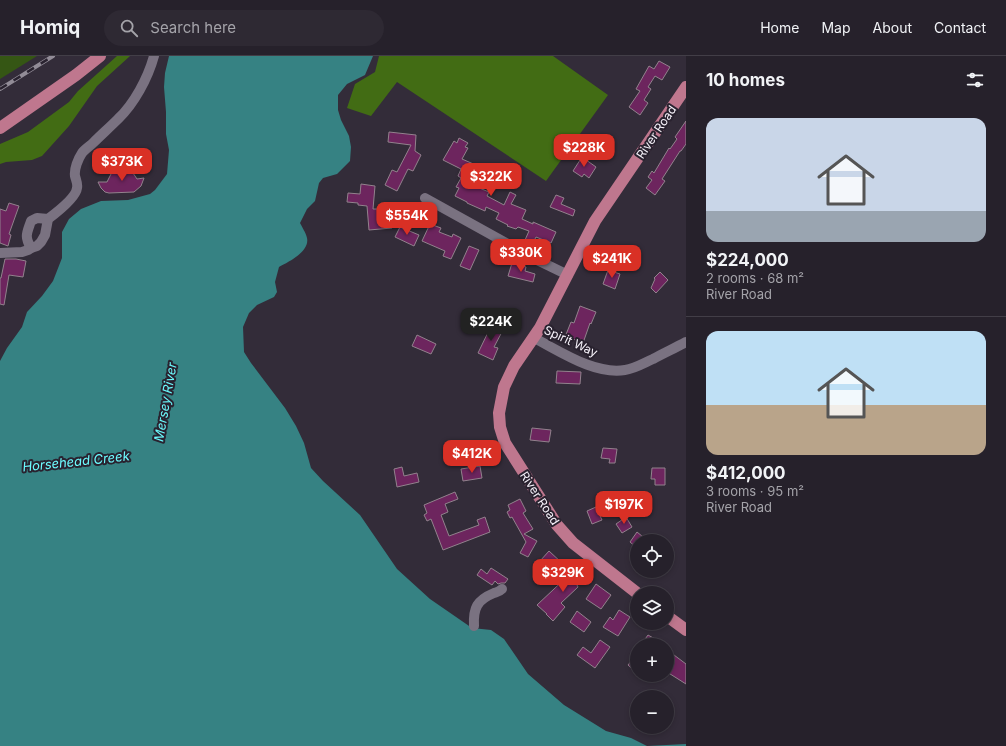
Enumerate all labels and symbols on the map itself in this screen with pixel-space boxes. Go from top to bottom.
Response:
street label: River Road [633,103,679,161]
pin: $228K [556,134,612,168]
pin: $373K [94,148,150,182]
pin: $322K [463,163,519,197]
pin: $554K [379,202,435,236]
pin: $330K [493,239,549,273]
pin: $241K [584,245,640,279]
pin: $224K [463,308,519,342]
street label: Spirit Way [542,322,600,360]
water label: Mersey River [150,360,180,443]
pin: $412K [444,440,500,474]
water label: Horsehead Creek [22,447,131,475]
street label: River Road [517,468,563,528]
pin: $197K [596,491,652,525]
pin: $329K [535,559,591,593]

